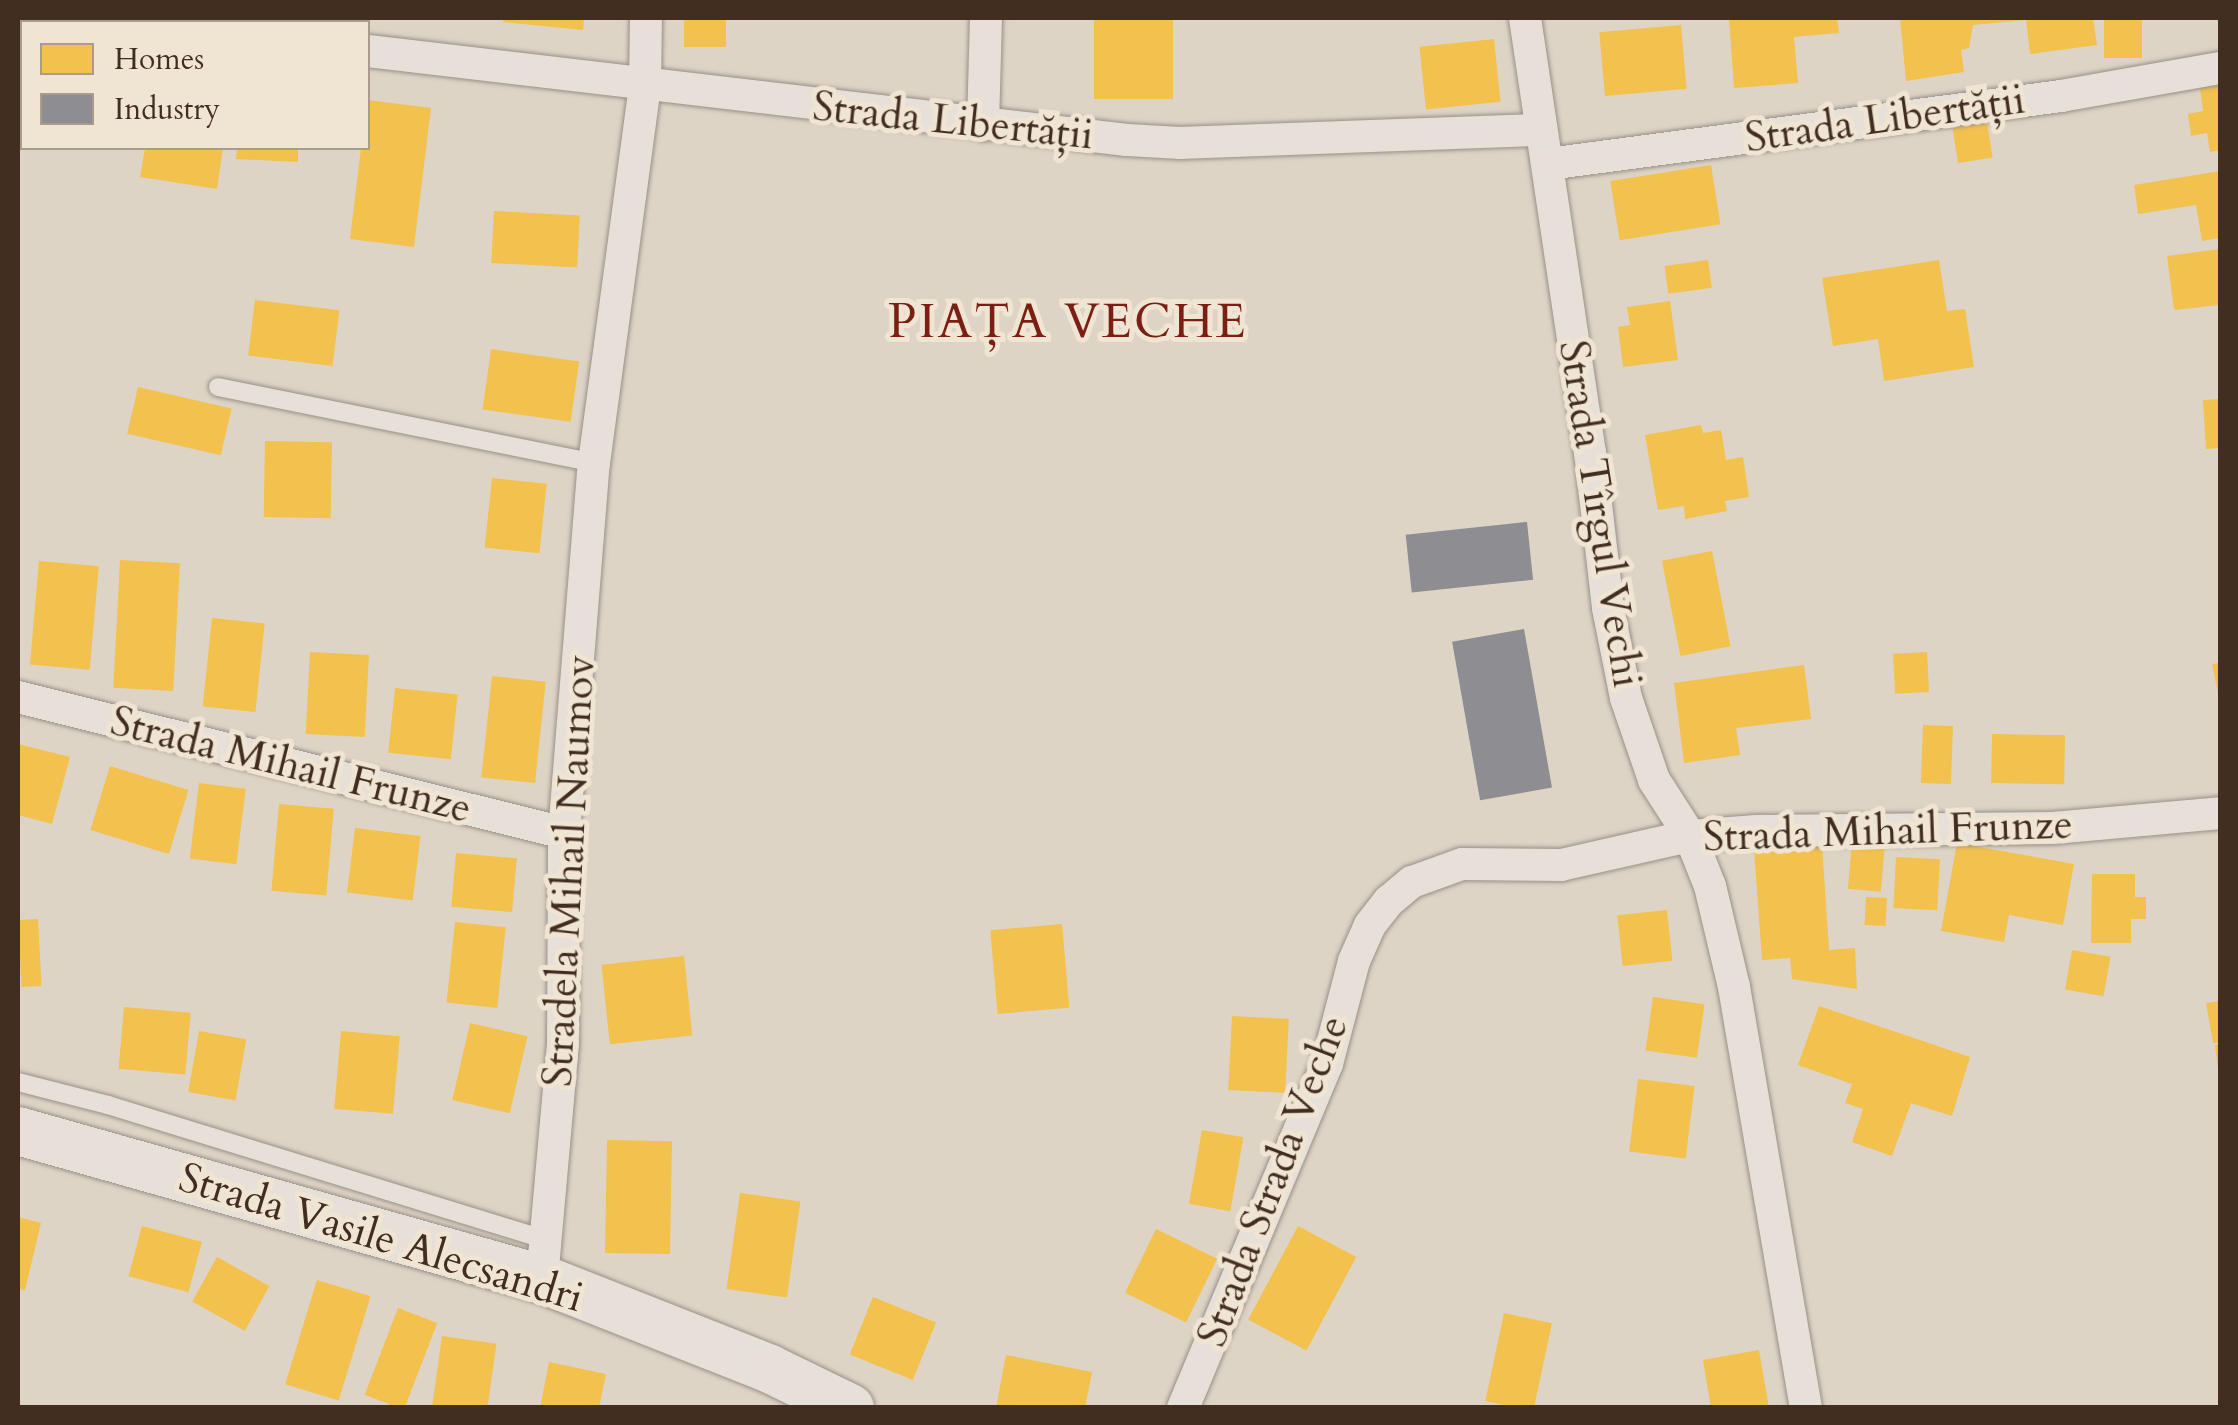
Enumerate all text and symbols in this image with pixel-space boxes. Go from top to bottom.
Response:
legend [20,20,370,150]
text: Homes [114,39,204,80]
street label: Strada Libertății [1742,74,2028,164]
street label: Strada Libertății [810,81,1096,161]
text: Industry [114,89,220,130]
district label: PIAȚA VECHE [888,293,1248,351]
street label: Strada Tîrgul Vechi [1548,337,1652,691]
street label: Stradela Mihail Naumov [533,654,605,1088]
street label: Strada Mihail Frunze [105,696,477,834]
street label: Strada Mihail Frunze [1702,799,2074,863]
street label: Strada Strada Veche [1187,1008,1359,1354]
street label: Strada Vasile Alecsandri [173,1153,589,1323]

